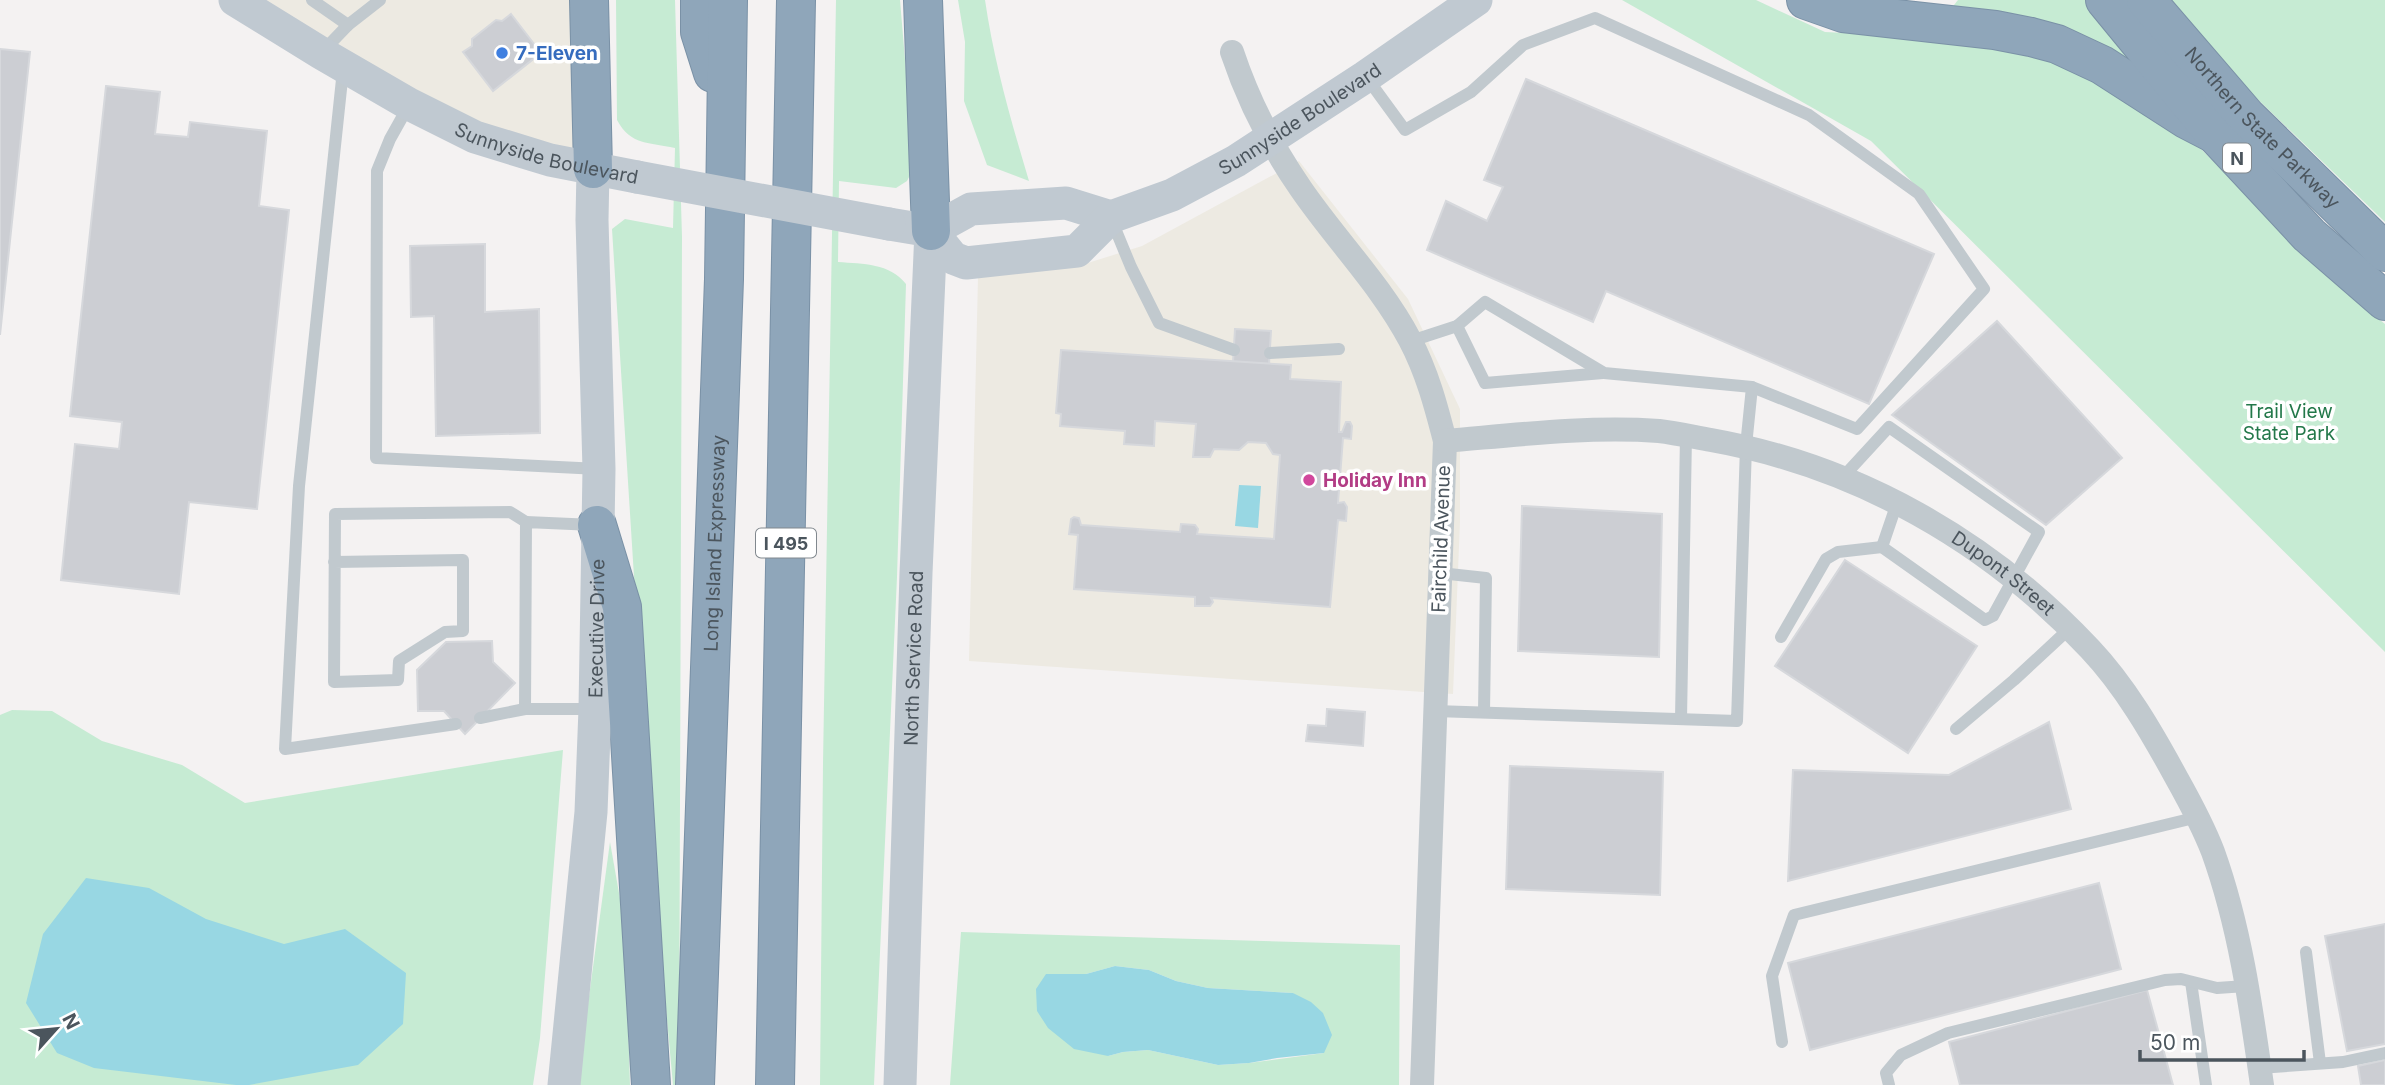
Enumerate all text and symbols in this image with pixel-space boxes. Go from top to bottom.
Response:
place label: 7-Eleven [516,42,598,65]
street label: Northern State Parkway [2180,44,2346,214]
marker: 7-Eleven [494,45,510,61]
street label: Sunnyside Boulevard [1214,58,1385,180]
street label: Sunnyside Boulevard [451,117,640,188]
road number: N [2223,144,2251,173]
park label: Trail View State Park [2243,400,2336,445]
street label: Long Island Expressway [699,434,730,652]
street label: Fairchild Avenue [1427,465,1455,613]
place label: Holiday Inn [1323,469,1427,492]
marker: Holiday Inn [1301,472,1317,488]
street label: Dupont Street [1947,526,2060,620]
road number: I 495 [756,528,816,558]
street label: Executive Drive [584,559,609,698]
street label: North Service Road [899,570,928,746]
north arrow [21,994,91,1064]
text: N [57,1010,84,1033]
scale bar [2140,1018,2304,1062]
text: 50 m [2150,1030,2200,1055]

